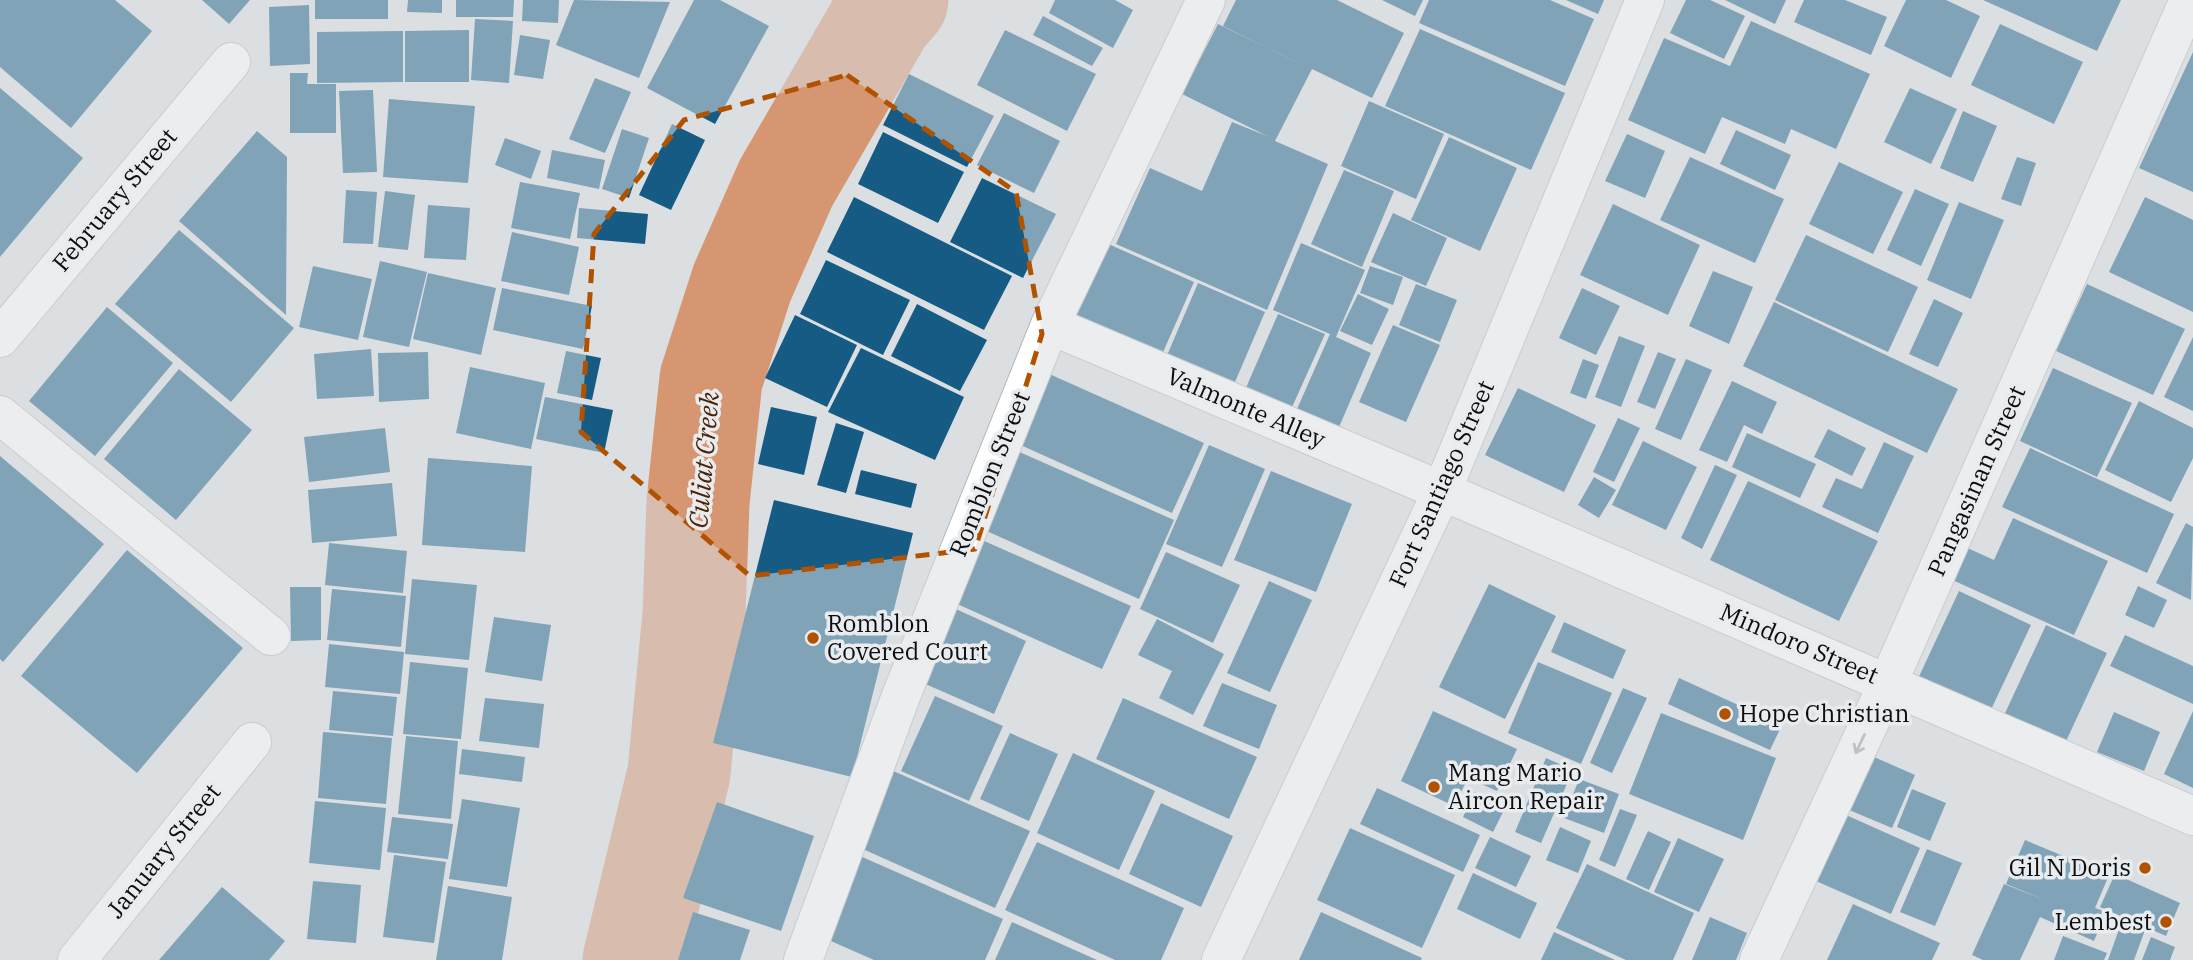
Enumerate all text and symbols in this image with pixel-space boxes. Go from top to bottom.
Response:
street label: February Street [45,121,184,278]
street label: Valmonte Alley [1162,359,1331,455]
street label: Fort Santiago Street [1381,375,1501,592]
street label: Pangasinan Street [1920,380,2032,581]
street label: Romblon Street [941,386,1037,561]
water label: Culiat Creek [680,390,726,530]
street label: Mindoro Street [1715,595,1883,691]
place label: Romblon Covered Court [827,607,988,667]
marker: Romblon Covered Court [805,630,821,646]
place label: Hope Christian [1739,697,1910,729]
marker: Hope Christian [1717,706,1733,722]
one-way arrow [1852,734,1865,755]
place label: Mang Mario Aircon Repair [1448,756,1604,816]
street label: January Street [99,776,227,924]
marker: Mang Mario Aircon Repair [1426,779,1442,795]
place label: Gil N Doris [2009,851,2131,883]
marker: Gil N Doris [2137,860,2153,876]
place label: Lembest [2055,905,2152,937]
marker: Lembest [2158,914,2174,930]

